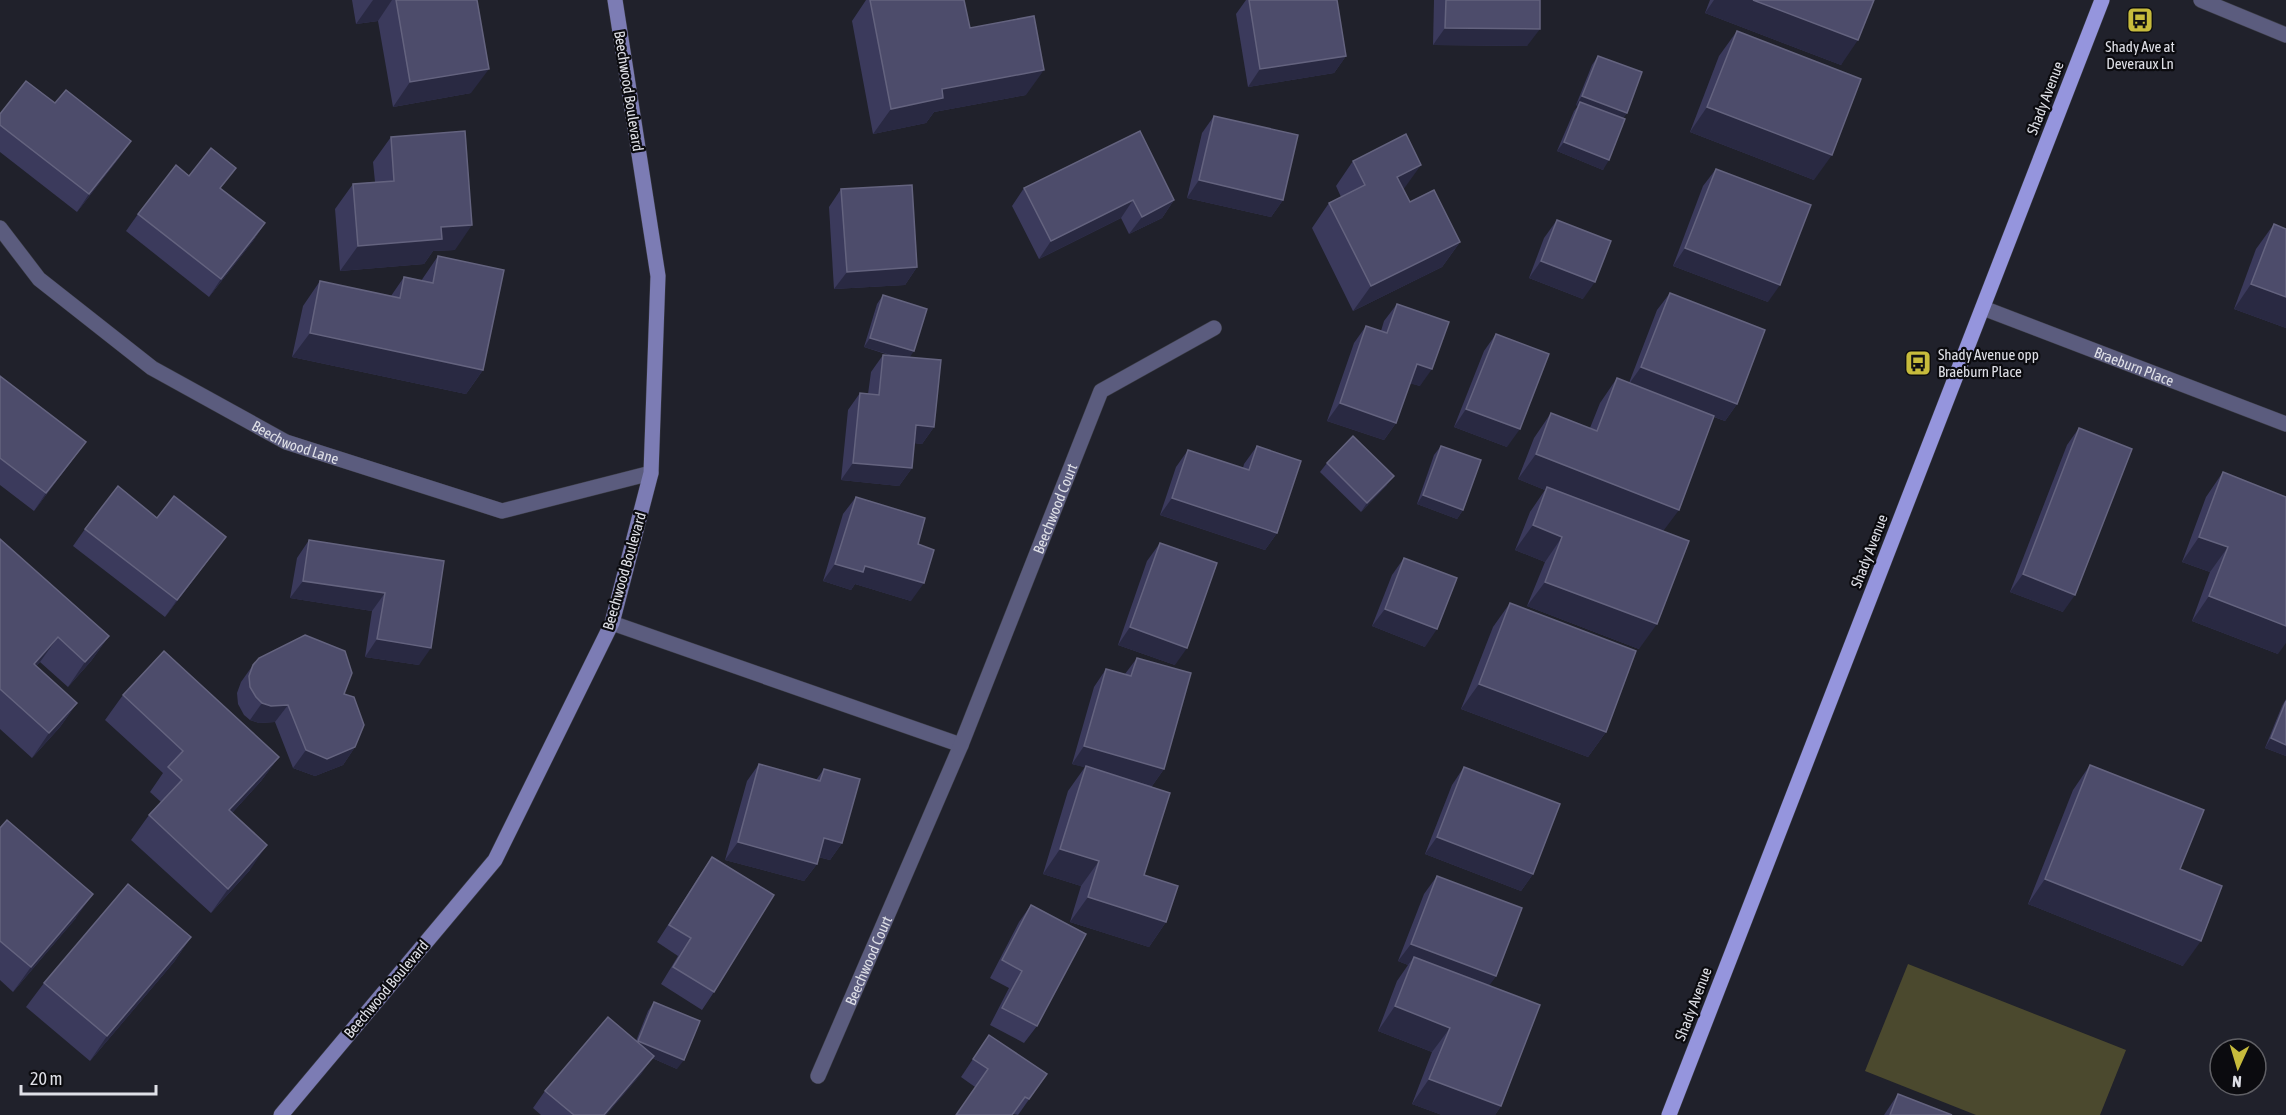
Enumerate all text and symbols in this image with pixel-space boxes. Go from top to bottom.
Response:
bus stop icon: Shady Ave at Deveraux Ln [2125,5,2155,35]
street label: Beechwood Boulevard [611,29,647,153]
place label: Shady Ave at Deveraux Ln [2105,38,2175,72]
street label: Shady Avenue [2023,59,2067,137]
street label: Braeburn Place [2092,343,2177,389]
place label: Shady Avenue opp Braeburn Place [1938,346,2039,380]
bus stop icon: Shady Avenue opp Braeburn Place [1903,348,1933,378]
street label: Beechwood Lane [249,416,341,467]
street label: Beechwood Court [1029,461,1080,556]
street label: Beechwood Boulevard [599,510,649,632]
street label: Shady Avenue [1847,512,1891,590]
street label: Beechwood Court [841,913,895,1007]
street label: Beechwood Boulevard [340,937,432,1041]
street label: Shady Avenue [1671,965,1715,1043]
north arrow [2208,1037,2268,1097]
scale bar [21,1058,156,1096]
text: 20 m [30,1068,62,1089]
text: N [2232,1073,2242,1091]

